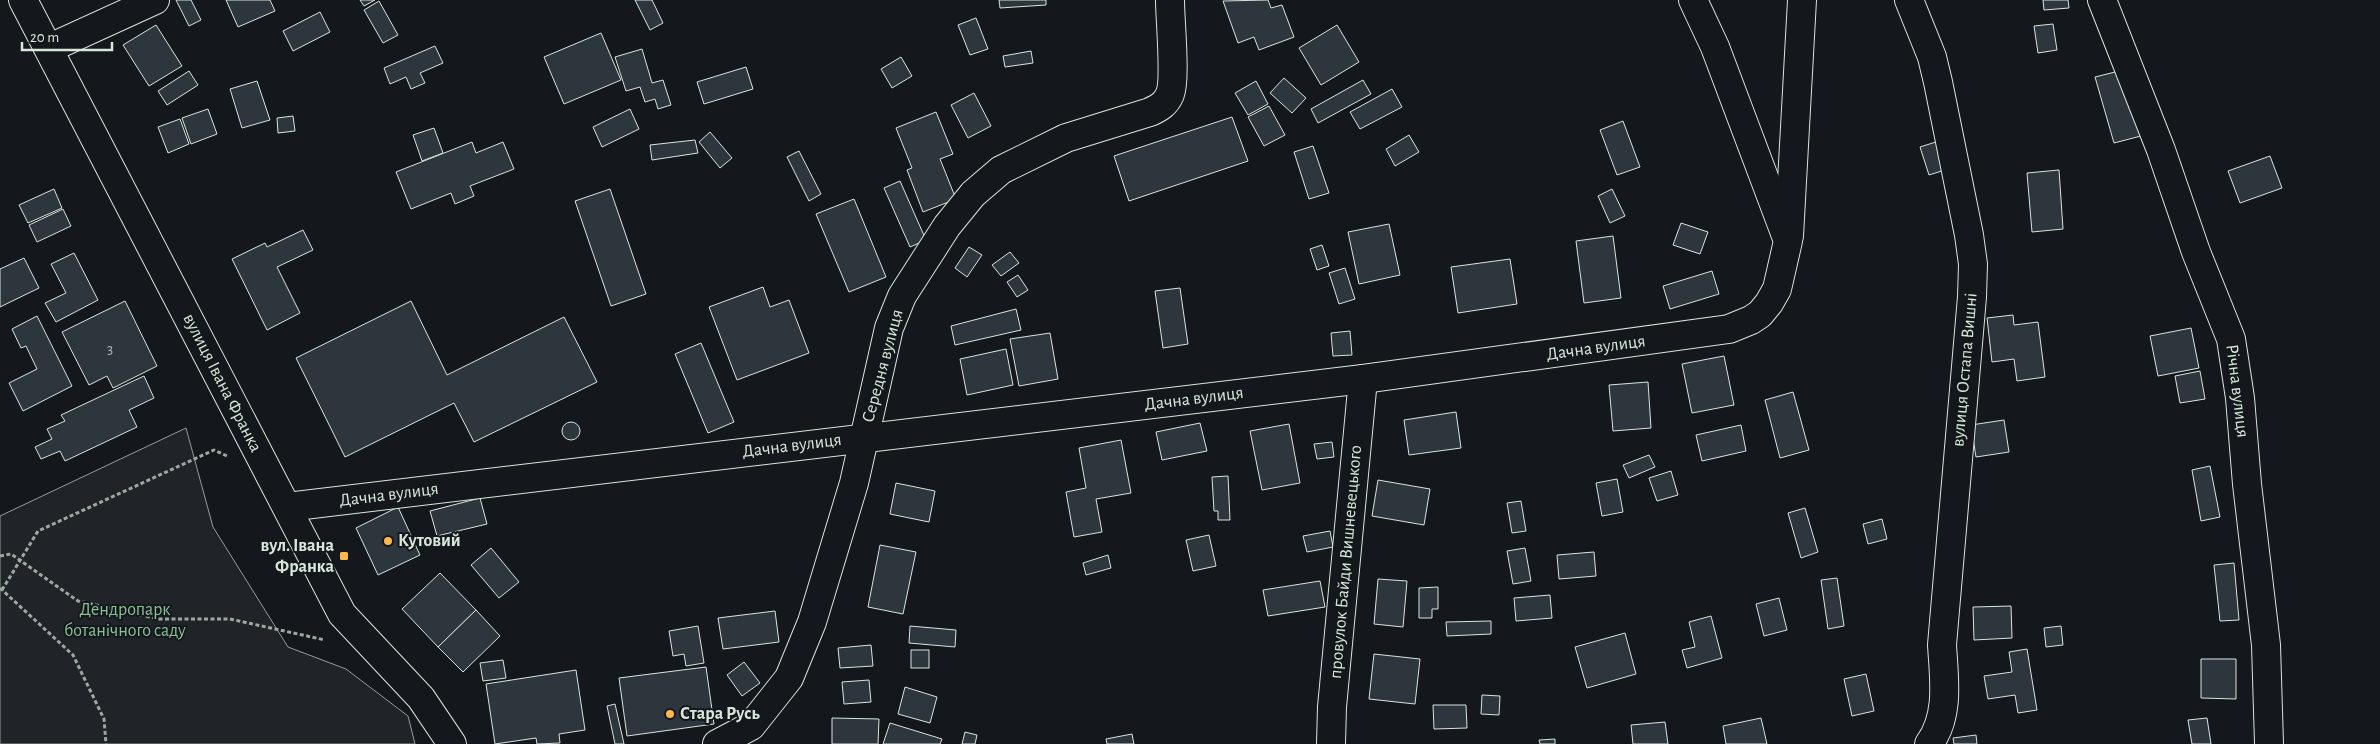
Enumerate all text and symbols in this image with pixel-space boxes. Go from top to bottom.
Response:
scale bar [22,20,112,52]
text: 20 m [30,30,59,45]
street label: вулиця Остапа Вишні [1949,292,1981,448]
street label: Середня вулиця [859,307,907,425]
street label: вулиця Івана Франка [179,311,265,455]
street label: Дачна вулиця [1545,332,1647,364]
house number: 3 [107,342,113,357]
street label: Річна вулиця [2222,343,2252,439]
street label: Дачна вулиця [1143,384,1245,414]
street label: Дачна вулиця [741,431,843,461]
street label: провулок Байди Вишневецького [1327,444,1365,680]
street label: Дачна вулиця [338,480,440,510]
place label: Кутовий [398,532,461,550]
marker: Кутовий [382,535,394,547]
place label: вул. Івана Франка [261,537,334,576]
marker: вул. Івана Франка [338,550,350,562]
park label: Дендропарк ботанічного саду [64,601,186,640]
place label: Стара Русь [680,705,760,723]
marker: Стара Русь [664,708,676,720]

